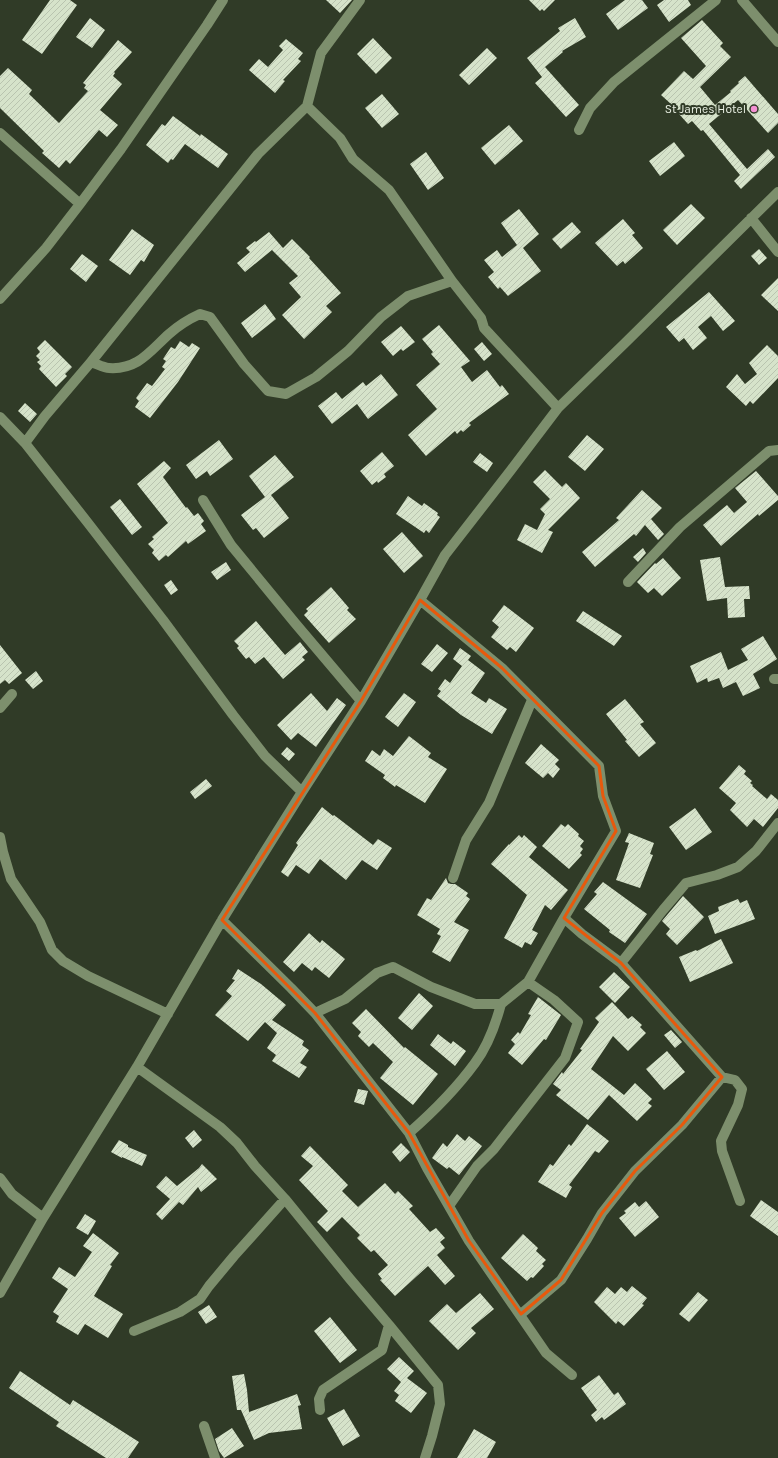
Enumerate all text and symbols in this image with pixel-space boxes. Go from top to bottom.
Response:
place label: St James Hotel [665,102,746,116]
marker: St James Hotel [749,104,759,114]

